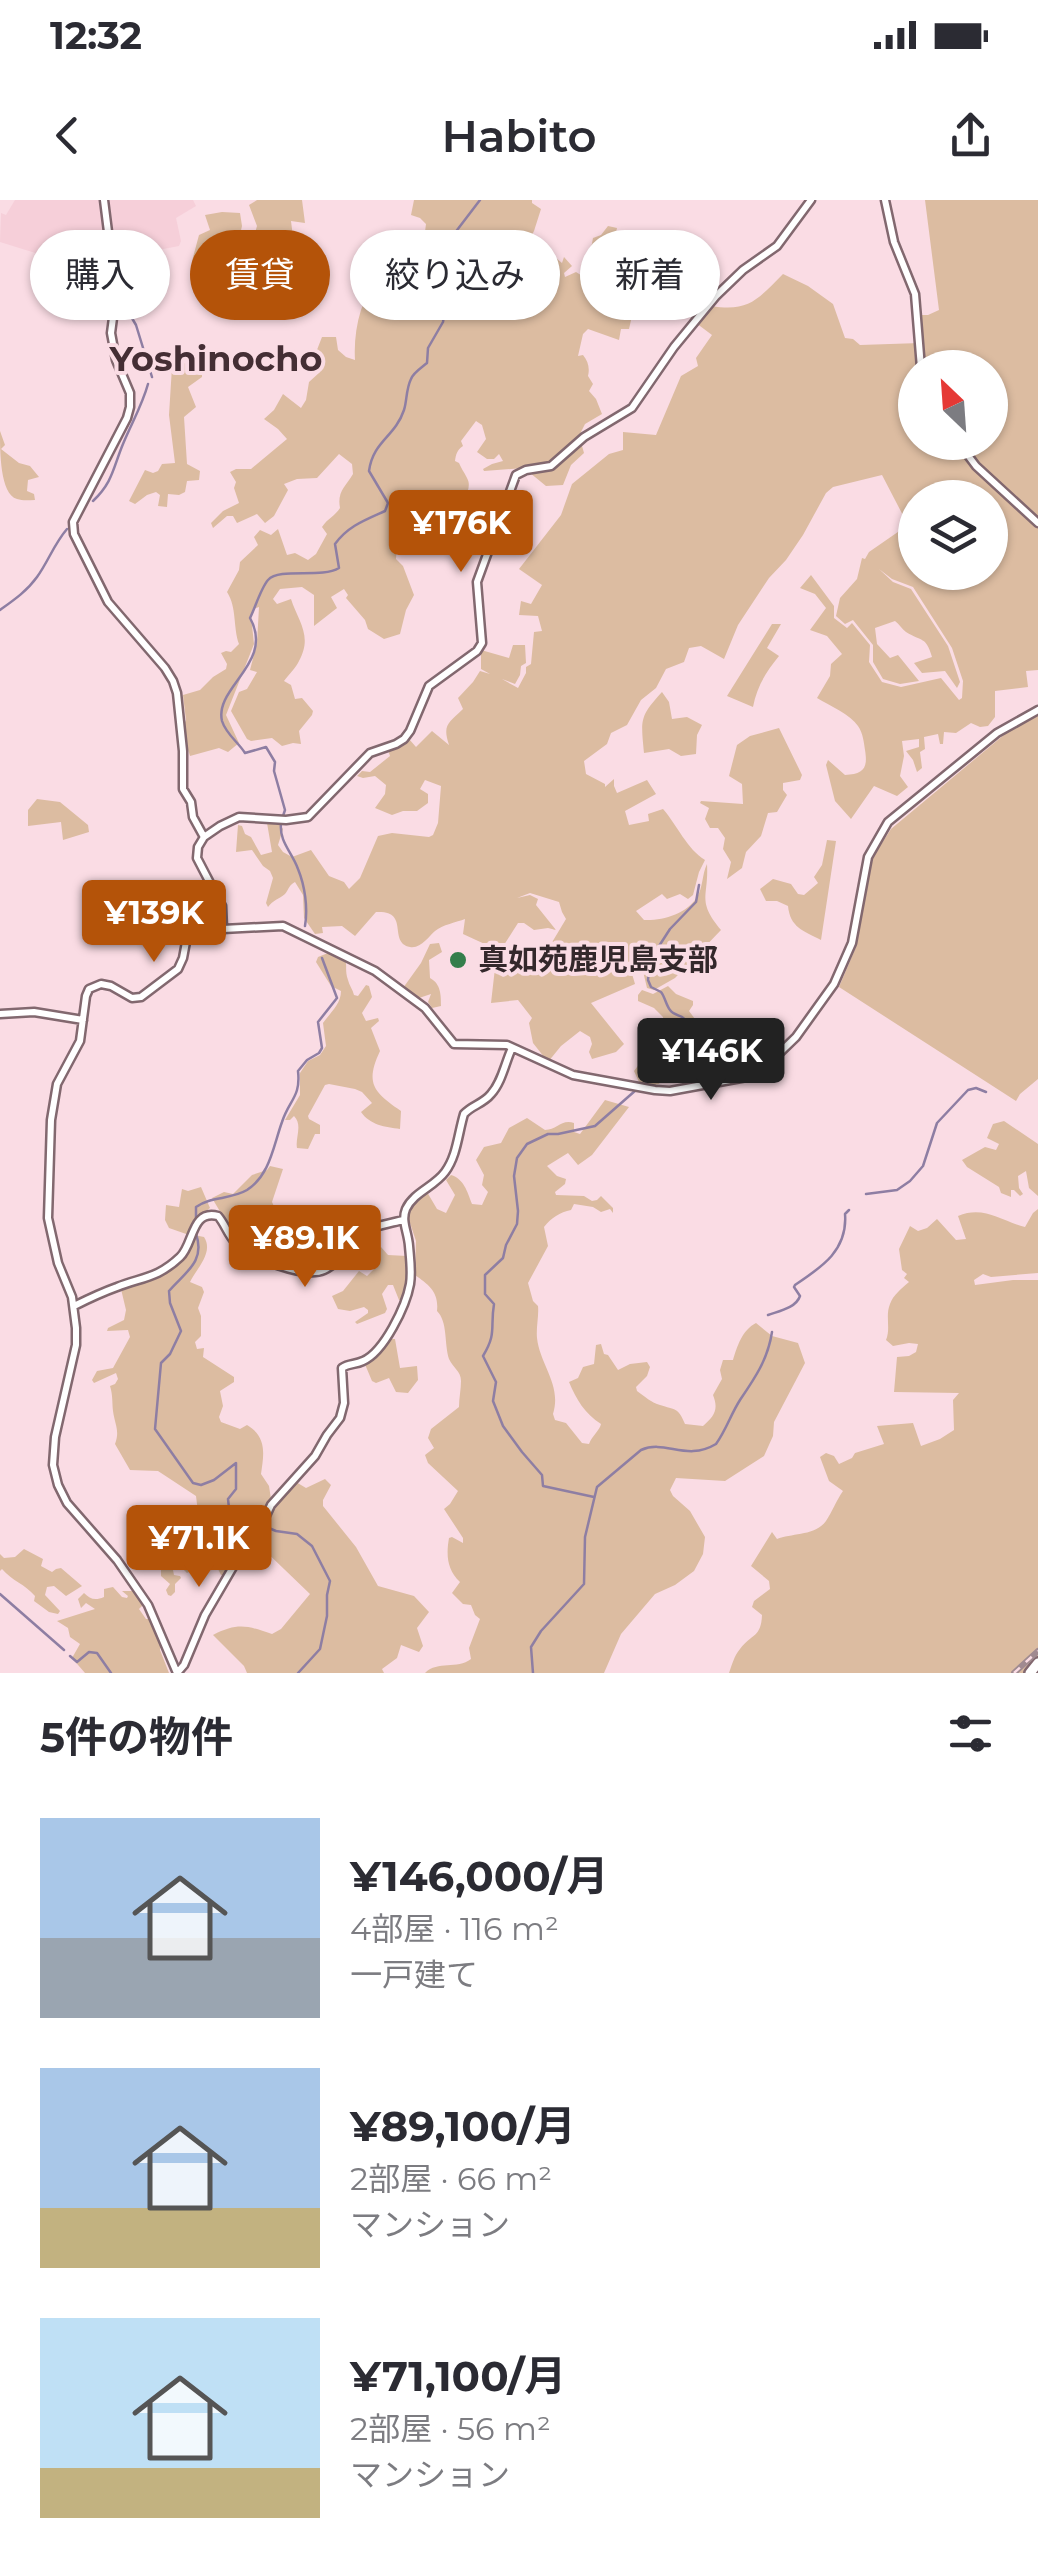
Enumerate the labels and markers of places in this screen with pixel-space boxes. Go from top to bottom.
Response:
pin: ¥176K [391,490,531,575]
pin: ¥139K [84,880,224,965]
place label: 真如苑鹿児島支部 [478,941,718,978]
marker: 真如苑鹿児島支部 [447,949,469,971]
pin: ¥146K [641,1018,781,1103]
pin: ¥89.1K [224,1205,386,1290]
pin: ¥71.1K [118,1505,280,1590]

